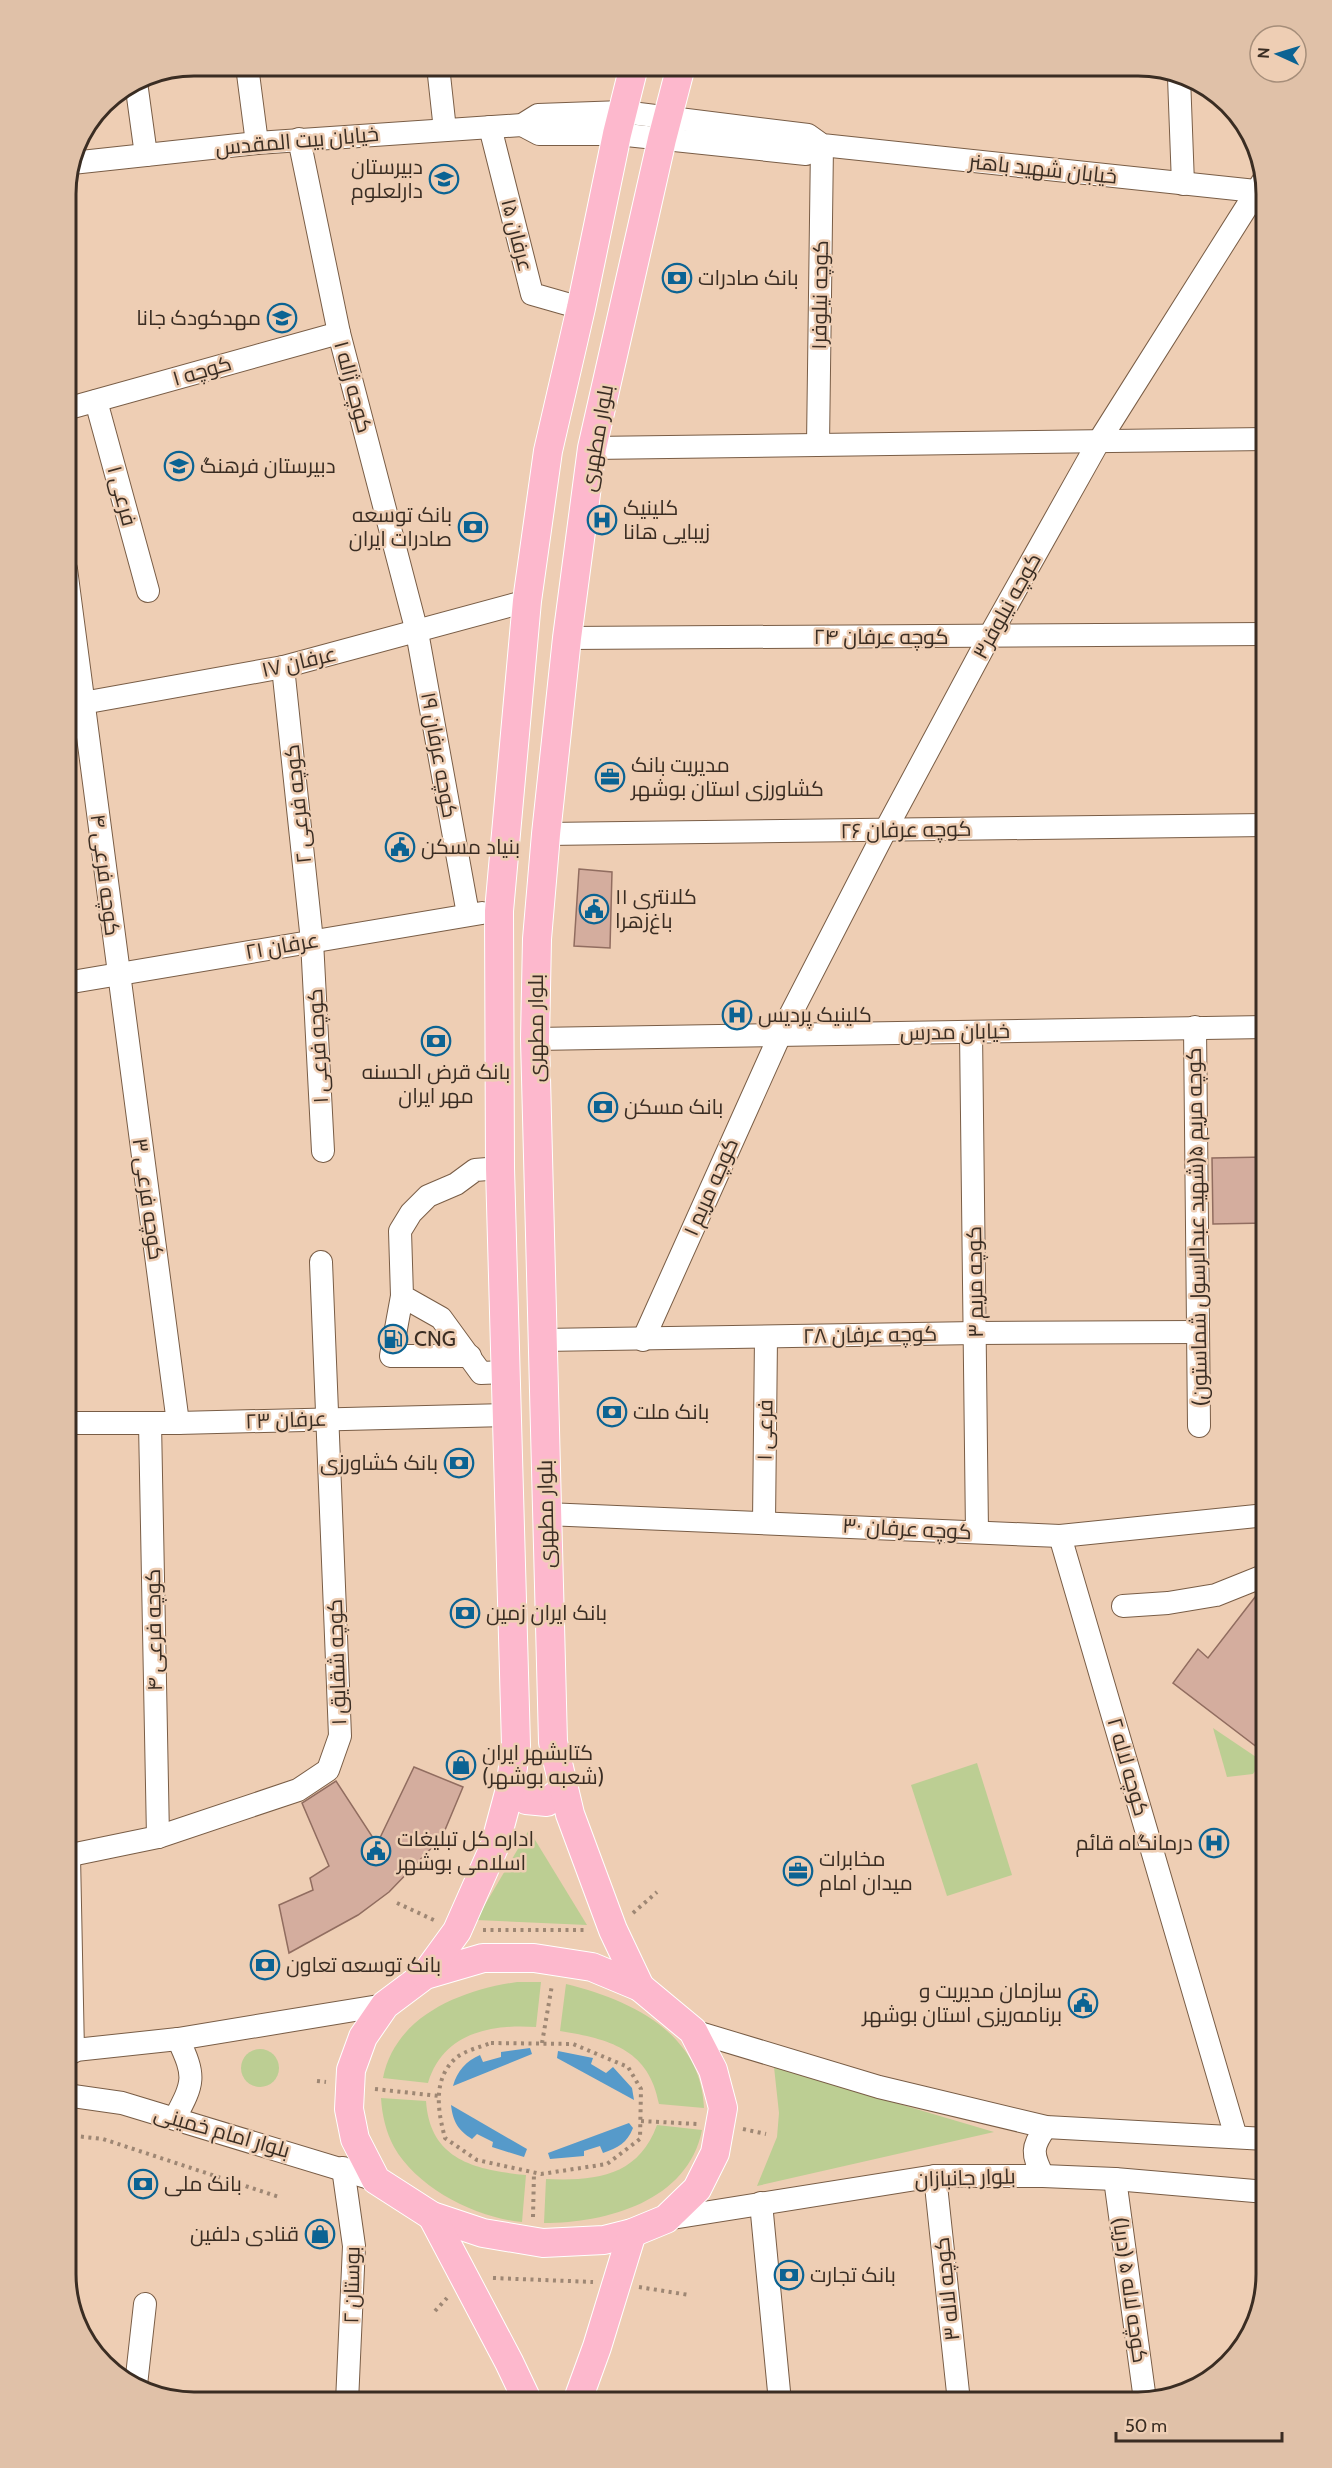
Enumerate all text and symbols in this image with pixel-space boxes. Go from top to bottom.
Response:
north arrow [1248,24,1308,84]
text: N [1254,47,1273,59]
street label: خیابان بیت المقدس [214,121,380,161]
street label: خیابان شهید باهنر [967,148,1118,190]
place label: دبیرستان دارلعلوم [351,154,423,205]
school or university icon: دبیرستان دارلعلوم [428,163,460,195]
street label: عرفان ۱۵ [495,196,539,274]
street label: کوچه نیلوفر۱ [806,240,835,350]
bank icon: بانک صادرات [661,262,693,294]
place label: بانک صادرات [698,265,799,290]
school or university icon: مهدکودک جانا [266,302,298,334]
place label: مهدکودک جانا [136,305,261,331]
street label: کوچه ژاله ۱ [327,338,378,436]
street label: کوچه ۱ [169,350,235,393]
street label: بلوار مطهری [575,382,619,494]
school or university icon: دبیرستان فرهنگ [163,450,195,482]
place label: دبیرستان فرهنگ [200,453,336,479]
street label: فرعی ۱ [102,463,142,529]
place label: کلینیک زیبایی هانا [623,495,710,545]
place label: بانک توسعه صادرات ایران [349,502,452,552]
hospital icon: کلینیک زیبایی هانا [586,504,618,536]
bank icon: بانک توسعه صادرات ایران [457,511,489,543]
street label: کوچه نیلوفر۳ [967,548,1048,664]
street label: کوچه عرفان ۲۴ [813,624,949,651]
street label: عرفان ۱۷ [259,641,339,683]
street label: کوچه عرفان ۱۹ [414,690,463,820]
street label: کوچه فرعی ۲ [279,743,318,865]
place label: مدیریت بانک کشاورزی استان بوشهر [630,752,824,802]
office icon: مدیریت بانک کشاورزی استان بوشهر [594,761,626,793]
street label: کوچه فرعی ۴ [84,813,125,938]
street label: کوچه عرفان ۲۶ [840,816,972,845]
public building icon: بنیاد مسکن [384,831,416,863]
place label: بنیاد مسکن [421,834,520,860]
place label: کلانتری ۱۱ باغ‌زهرا [615,884,697,935]
public building icon: کلانتری ۱۱ باغ‌زهرا [578,893,610,925]
street label: عرفان ۲۱ [243,927,321,965]
street label: بلوار مطهری [523,974,549,1082]
street label: کوچه فرعی ۱ [302,988,335,1104]
hospital icon: کلینیک پردیس [721,999,753,1031]
place label: کلینیک پردیس [758,1002,872,1029]
street label: خیابان مدرس [900,1018,1010,1046]
bank icon: بانک قرض الحسنه مهر ایران [420,1025,452,1057]
street label: کوچه مریم ۵(شهید عبدالرسول شماستون) [1181,1047,1214,1407]
place label: بانک قرض الحسنه مهر ایران [362,1059,510,1109]
bank icon: بانک مسکن [587,1091,619,1123]
place label: بانک مسکن [624,1094,723,1120]
street label: کوچه مریم ۱ [678,1134,745,1240]
street label: کوچه فرعی ۳ [126,1136,169,1262]
street label: کوچه مریم ۳ [961,1226,990,1338]
street label: کوچه عرفان ۲۸ [803,1321,937,1350]
fuel station icon: CNG [377,1323,409,1355]
place label: CNG [414,1326,456,1351]
bank icon: بانک ملت [596,1396,628,1428]
place label: بانک ملت [633,1399,709,1424]
street label: فرعی ۱ [751,1399,779,1461]
street label: عرفان ۲۳ [245,1406,327,1434]
bank icon: بانک کشاورزی [443,1447,475,1479]
place label: بانک کشاورزی [320,1450,438,1476]
street label: بلوار مطهری [532,1460,560,1568]
street label: کوچه عرفان ۳۰ [842,1513,972,1546]
street label: کوچه فرعی ۴ [140,1569,169,1691]
bank icon: بانک ایران زمین [449,1597,481,1629]
street label: کوچه شقایق ۱ [322,1598,353,1726]
place label: بانک ایران زمین [486,1600,607,1626]
street label: کوچه لاله ۲ [1101,1715,1154,1819]
place label: کتابشهر ایران (شعبه بوشهر) [482,1740,604,1790]
shop icon: کتابشهر ایران (شعبه بوشهر) [445,1749,477,1781]
place label: اداره کل تبلیغات اسلامی بوشهر [396,1826,534,1876]
hospital icon: درمانگاه قائم [1198,1827,1230,1859]
place label: درمانگاه قائم [1076,1830,1193,1857]
public building icon: اداره کل تبلیغات اسلامی بوشهر [360,1835,392,1867]
place label: مخابرات میدان امام [819,1846,913,1897]
office icon: مخابرات میدان امام [782,1855,814,1887]
bank icon: بانک توسعه تعاون [249,1949,281,1981]
place label: بانک توسعه تعاون [286,1952,441,1978]
place label: سازمان مدیریت و برنامه‌ریزی استان بوشهر [861,1978,1062,2028]
public building icon: سازمان مدیریت و برنامه‌ریزی استان بوشهر [1067,1987,1099,2019]
street label: بلوار امام خمینی [151,2100,293,2165]
street label: بلوار جانبازان [914,2163,1016,2193]
bank icon: بانک ملی [127,2168,159,2200]
place label: بانک ملی [164,2171,242,2197]
street label: کوچه لاله ۵ (دریا) [1106,2216,1153,2365]
shop icon: قنادی دلفین [304,2218,336,2250]
place label: قنادی دلفین [190,2221,299,2247]
street label: کوچه لاله ۳ [929,2236,966,2342]
street label: بوستان ۲ [338,2246,366,2324]
bank icon: بانک تجارت [773,2259,805,2291]
place label: بانک تجارت [810,2262,896,2287]
scale bar [1116,2405,1282,2443]
text: 50 m [1125,2415,1167,2437]

